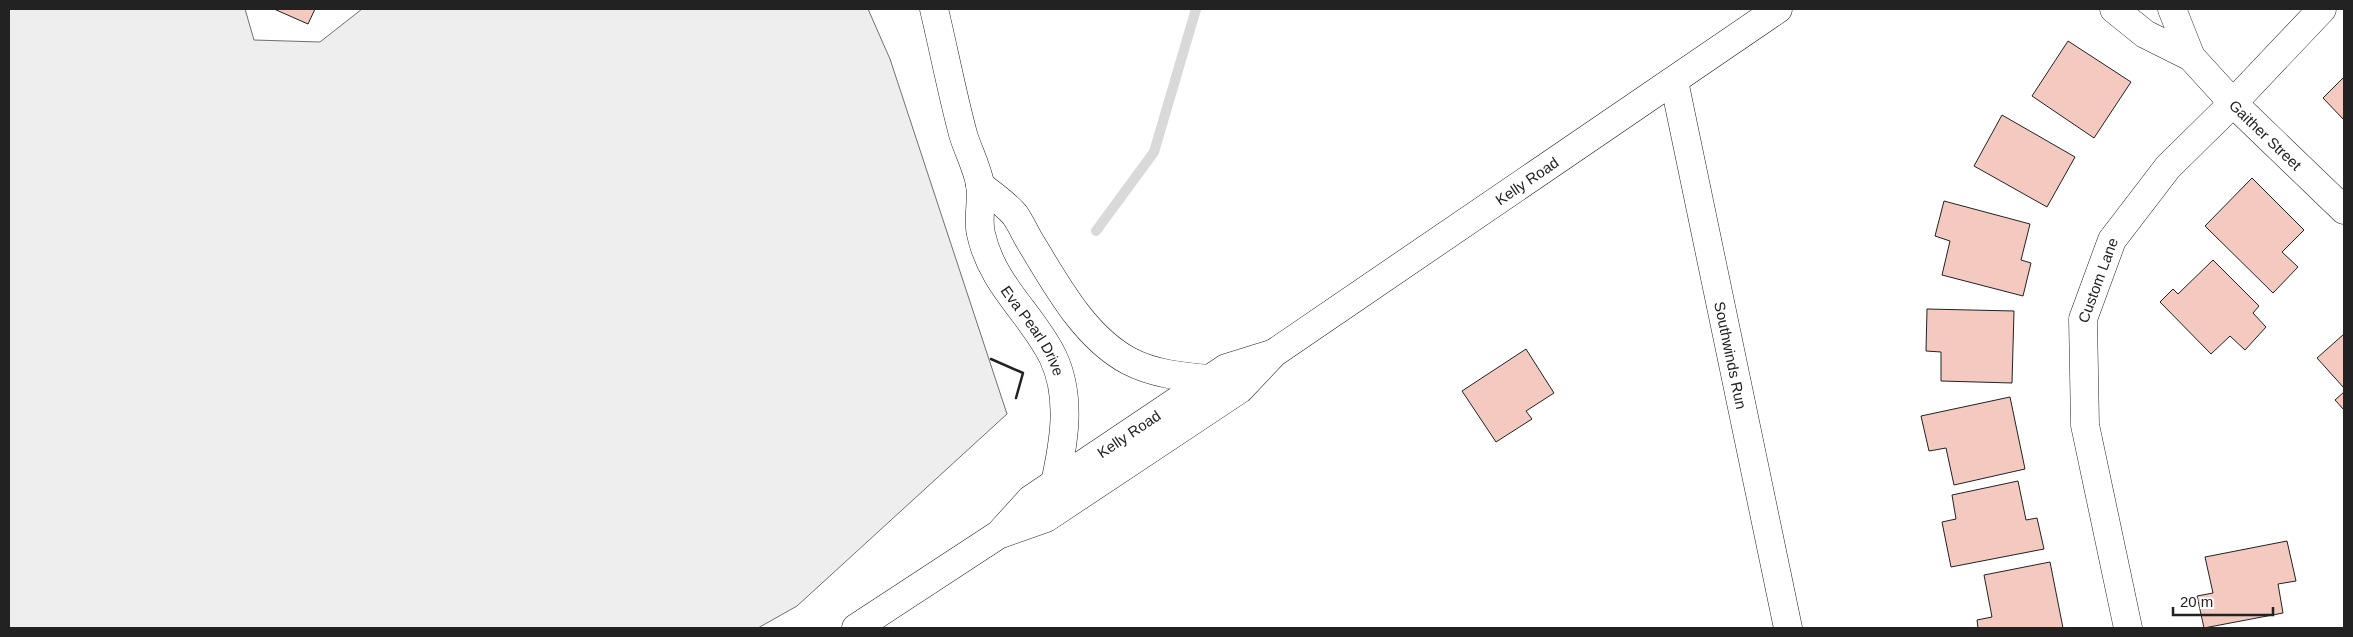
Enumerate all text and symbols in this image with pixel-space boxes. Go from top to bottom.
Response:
street label: Gaither Street [2226,96,2306,174]
street label: Kelly Road [1492,153,1561,208]
street label: Custom Lane [2074,235,2121,325]
street label: Eva Pearl Drive [998,282,1068,378]
street label: Southwinds Run [1712,300,1751,410]
street label: Kelly Road [1094,406,1163,461]
scale bar [2173,584,2273,616]
text: 20 m [2180,593,2213,610]

